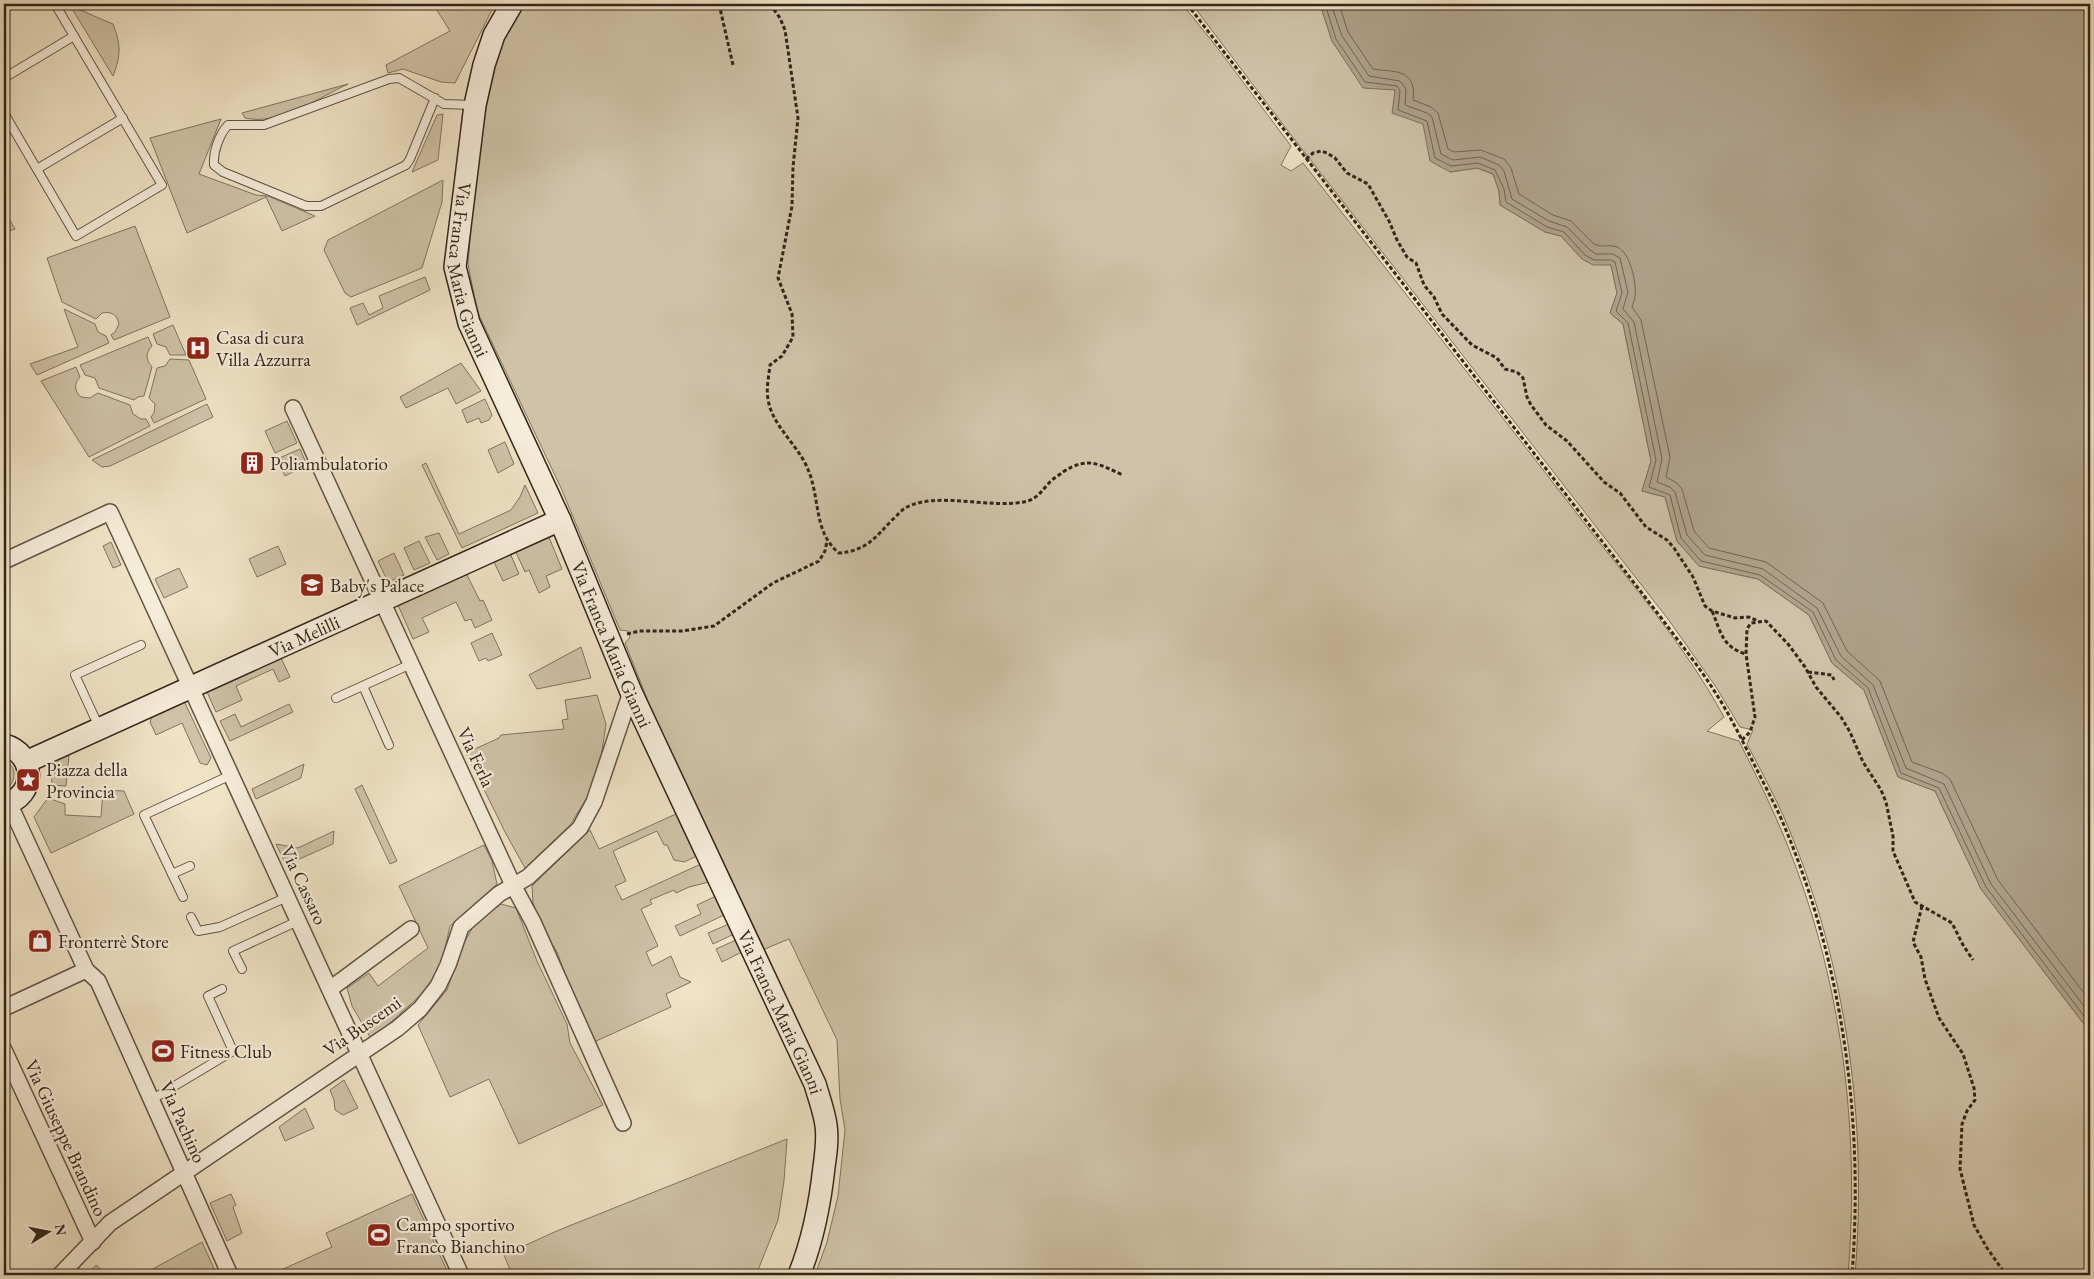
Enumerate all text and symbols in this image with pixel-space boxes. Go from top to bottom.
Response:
street label: Via Franca Maria Gianni [442,181,496,361]
place label: Casa di cura Villa Azzurra [216,325,311,372]
hospital icon: Casa di cura Villa Azzurra [185,335,211,361]
building icon: Poliambulatorio [239,450,265,476]
place label: Poliambulatorio [270,451,388,476]
street label: Via Franca Maria Gianni [566,557,659,732]
school or university icon: Baby's Palace [299,572,325,598]
place label: Baby's Palace [330,573,424,598]
street label: Via Melilli [264,609,344,663]
street label: Via Ferla [451,723,501,791]
place label: Piazza della Provincia [46,757,128,804]
place icon: Piazza della Provincia [15,767,41,793]
street label: Via Cassaro [275,841,333,929]
street label: Via Franca Maria Gianni [732,926,830,1097]
shop icon: Fronterrè Store [27,928,53,954]
place label: Fronterrè Store [58,929,169,954]
street label: Via Buscemi [318,990,406,1062]
sports icon: Fitness Club [150,1038,176,1064]
place label: Fitness Club [180,1039,272,1064]
street label: Via Giuseppe Brandino [19,1056,113,1220]
street label: Via Pachino [154,1077,212,1167]
north arrow [22,1206,72,1256]
place label: Campo sportivo Franco Bianchino [396,1212,525,1259]
sports icon: Campo sportivo Franco Bianchino [366,1222,392,1248]
text: N [51,1223,71,1238]

